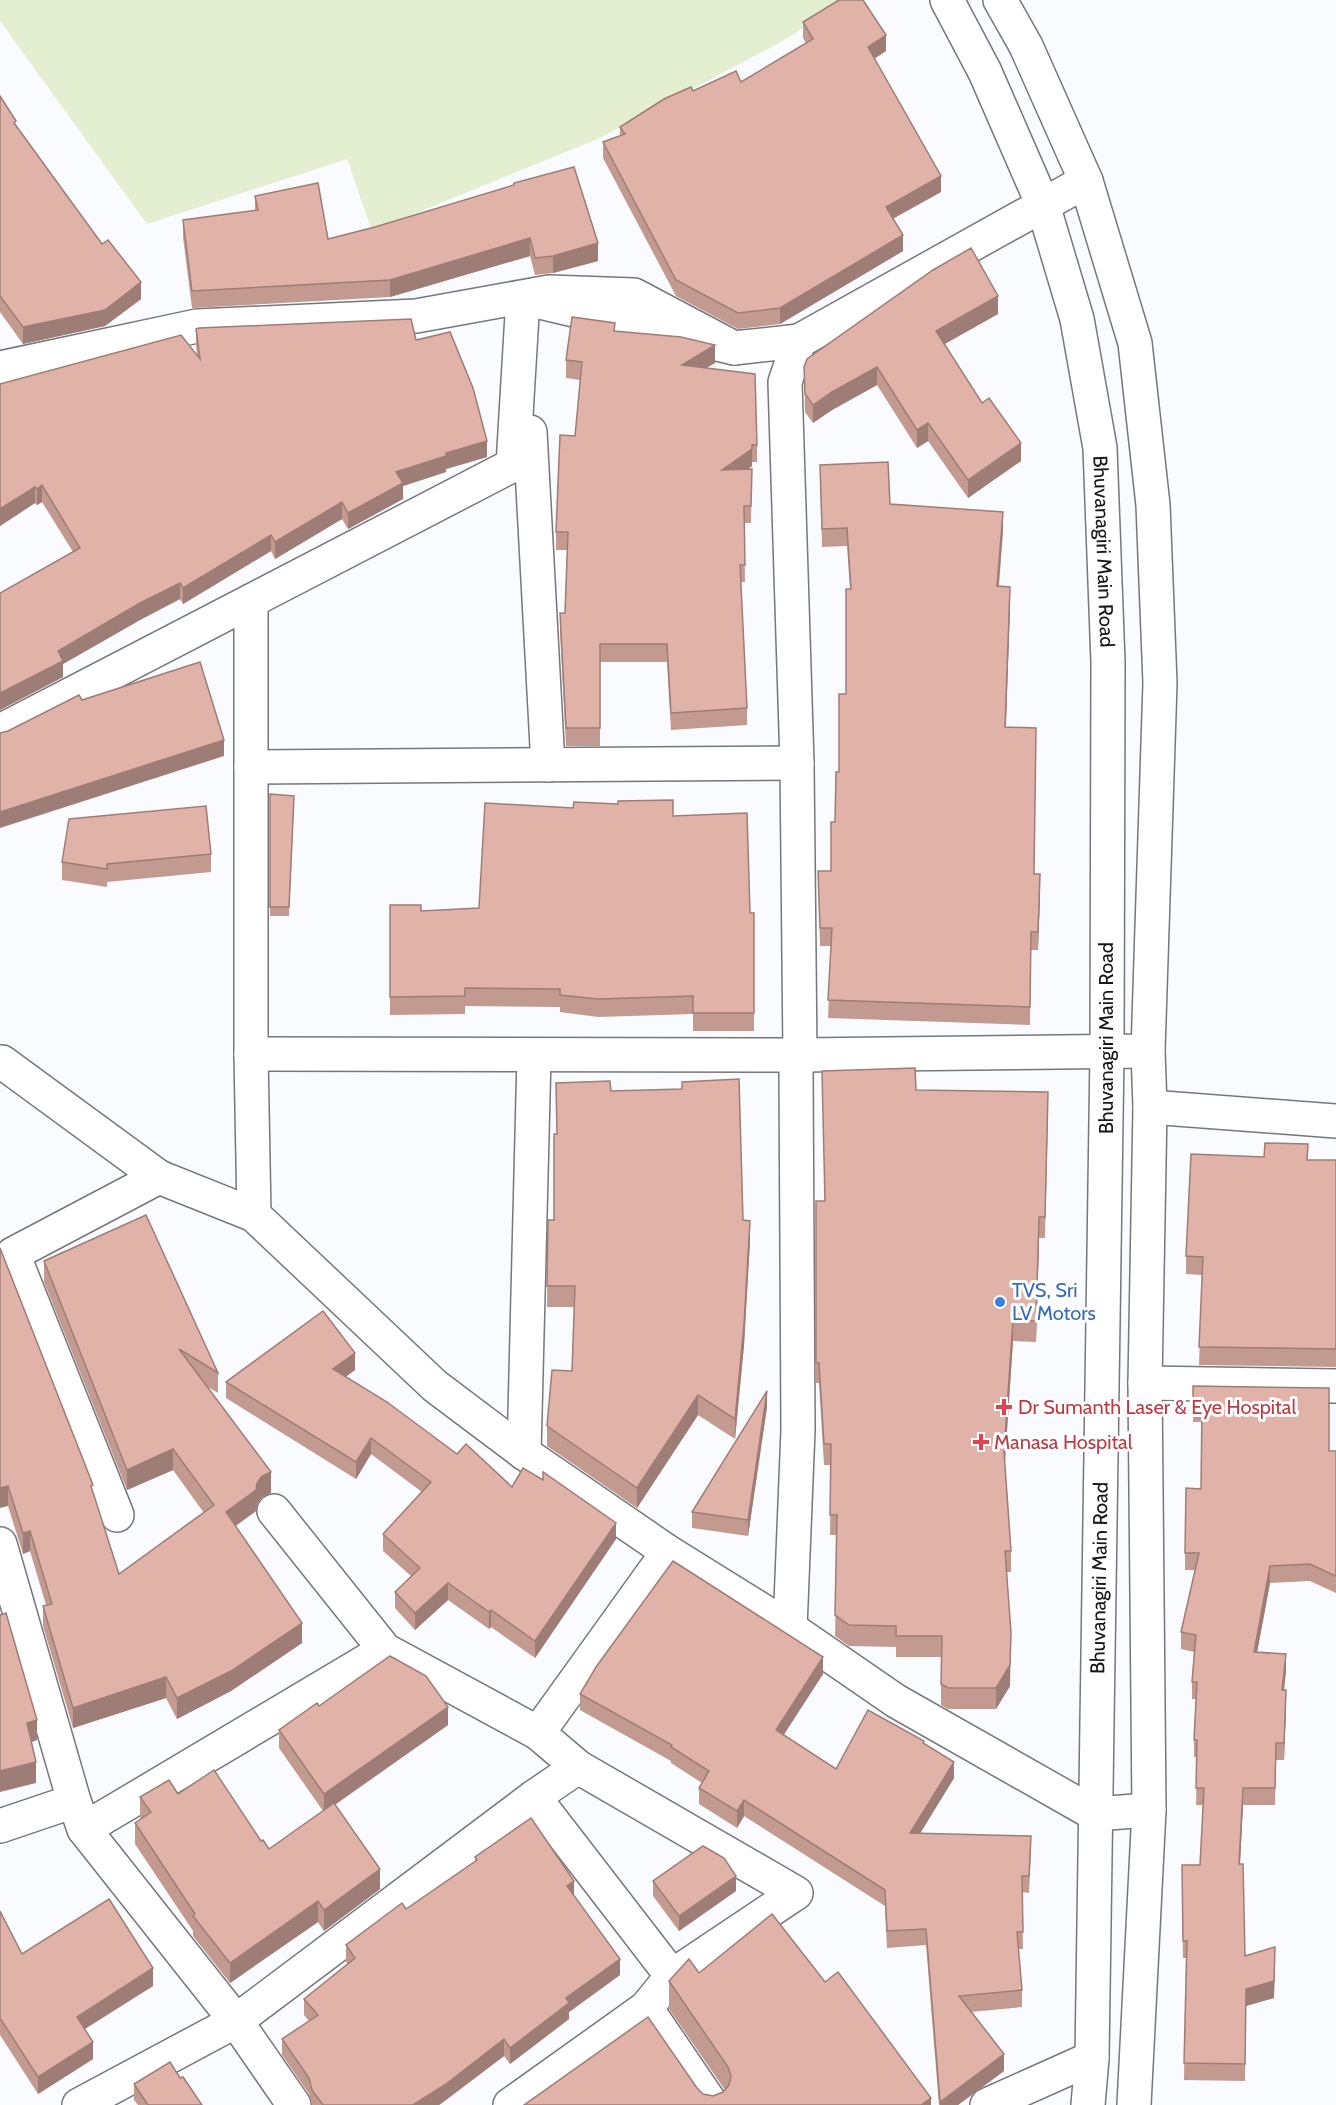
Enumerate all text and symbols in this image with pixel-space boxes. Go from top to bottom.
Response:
street label: Bhuvanagiri Main Road [1088,455,1119,648]
street label: Bhuvanagiri Main Road [1094,942,1118,1134]
place label: TVS, Sri LV Motors [1012,1278,1096,1325]
marker: TVS, Sri LV Motors [993,1295,1007,1309]
place label: Dr Sumanth Laser & Eye Hospital [1018,1395,1296,1419]
marker: Dr Sumanth Laser & Eye Hospital [995,1398,1013,1416]
place label: Manasa Hospital [994,1430,1133,1454]
marker: Manasa Hospital [972,1433,990,1451]
street label: Bhuvanagiri Main Road [1085,1482,1113,1674]

